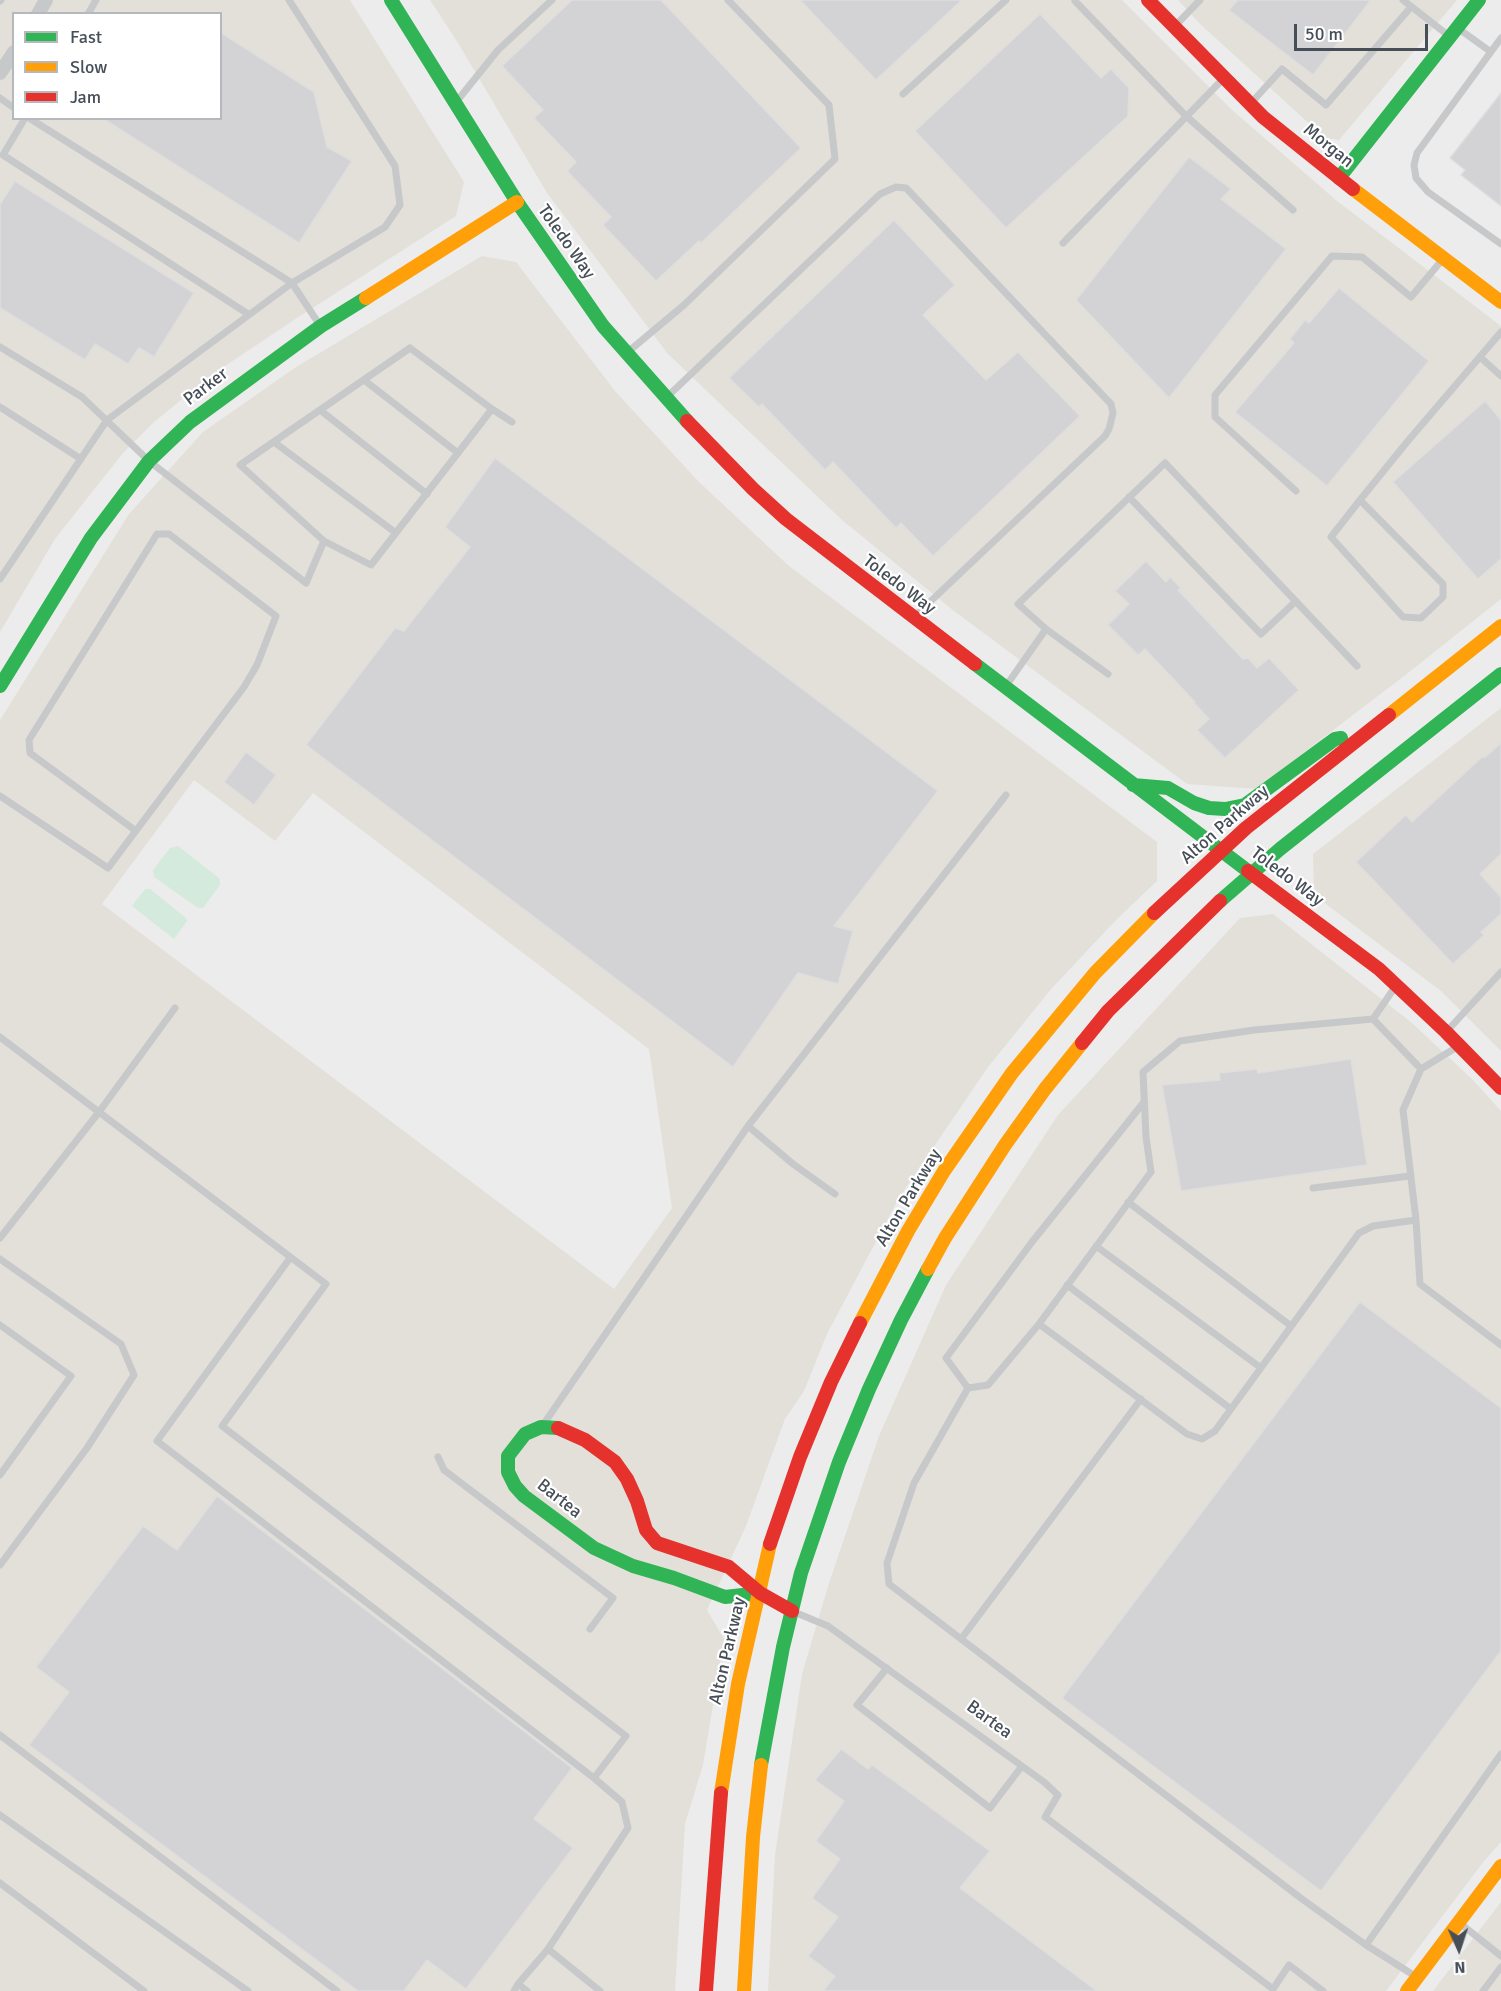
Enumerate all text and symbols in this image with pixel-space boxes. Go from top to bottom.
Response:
legend [12,12,222,120]
scale bar [1297,12,1430,50]
text: 50 m [1305,23,1343,45]
text: Fast [70,26,102,48]
text: Slow [70,56,107,78]
text: Jam [70,86,101,108]
street label: Morgan [1298,119,1358,173]
street label: Toledo Way [533,201,599,283]
street label: Parker [180,363,232,411]
street label: Toledo Way [858,551,940,619]
street label: Alton Parkway [1176,781,1274,869]
street label: Toledo Way [1246,843,1328,911]
street label: Alton Parkway [871,1145,947,1251]
street label: Bartea [532,1475,586,1523]
street label: Alton Parkway [705,1595,751,1707]
street label: Bartea [962,1696,1016,1744]
north arrow [1429,1919,1489,1979]
text: N [1454,1957,1466,1977]

